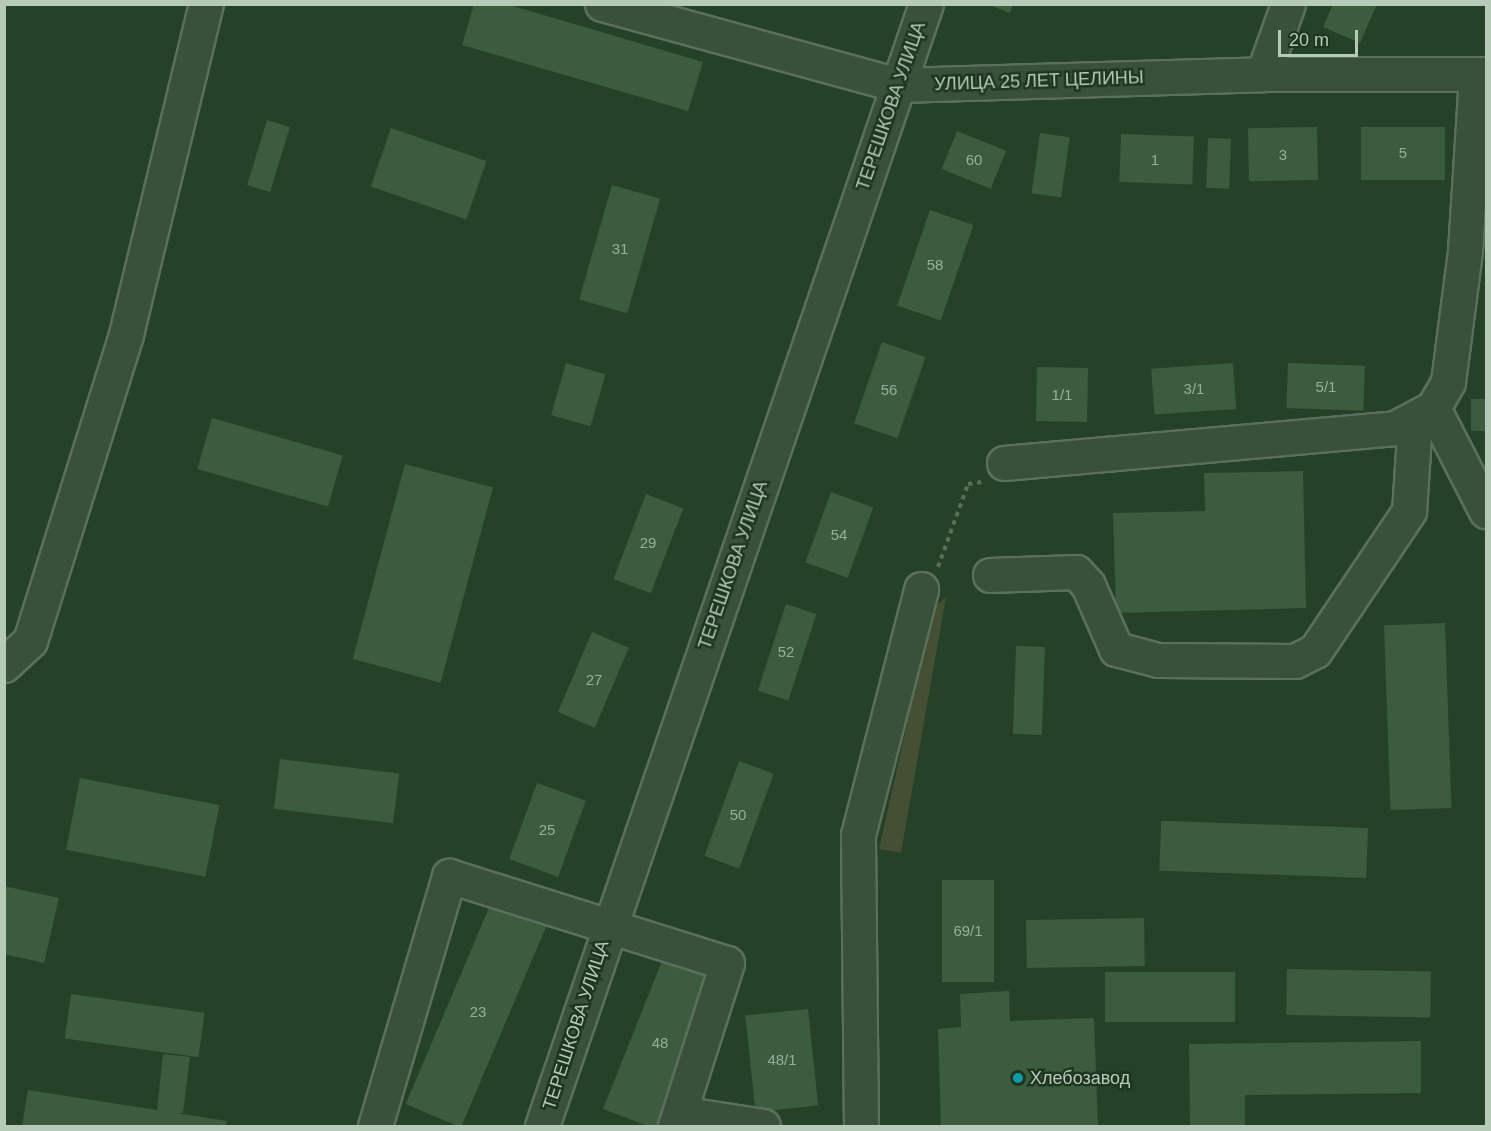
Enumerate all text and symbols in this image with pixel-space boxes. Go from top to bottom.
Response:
scale bar [1281,18,1360,56]
street label: ТЕРЕШКОВА УЛИЦА [852,19,930,193]
text: 20 m [1289,30,1329,50]
street label: УЛИЦА 25 ЛЕТ ЦЕЛИНЫ [934,67,1144,95]
house number: 5 [1399,144,1407,162]
house number: 3 [1279,146,1287,164]
house number: 60 [966,151,982,169]
house number: 1 [1151,151,1159,169]
house number: 31 [612,240,628,258]
house number: 58 [927,256,943,274]
house number: 5/1 [1316,378,1336,396]
house number: 3/1 [1184,380,1204,398]
house number: 56 [881,381,897,399]
house number: 1/1 [1052,386,1072,404]
street label: ТЕРЕШКОВА УЛИЦА [694,478,772,652]
house number: 54 [831,526,847,544]
house number: 29 [640,534,656,552]
house number: 52 [778,643,794,661]
house number: 27 [586,671,602,689]
house number: 50 [730,806,746,824]
house number: 25 [539,821,555,839]
house number: 69/1 [953,922,983,940]
street label: ТЕРЕШКОВА УЛИЦА [538,937,614,1113]
house number: 23 [470,1003,486,1021]
house number: 48 [652,1034,668,1052]
house number: 48/1 [767,1051,797,1069]
place label: Хлебозавод [1030,1067,1130,1089]
marker: Хлебозавод [1011,1071,1025,1085]

